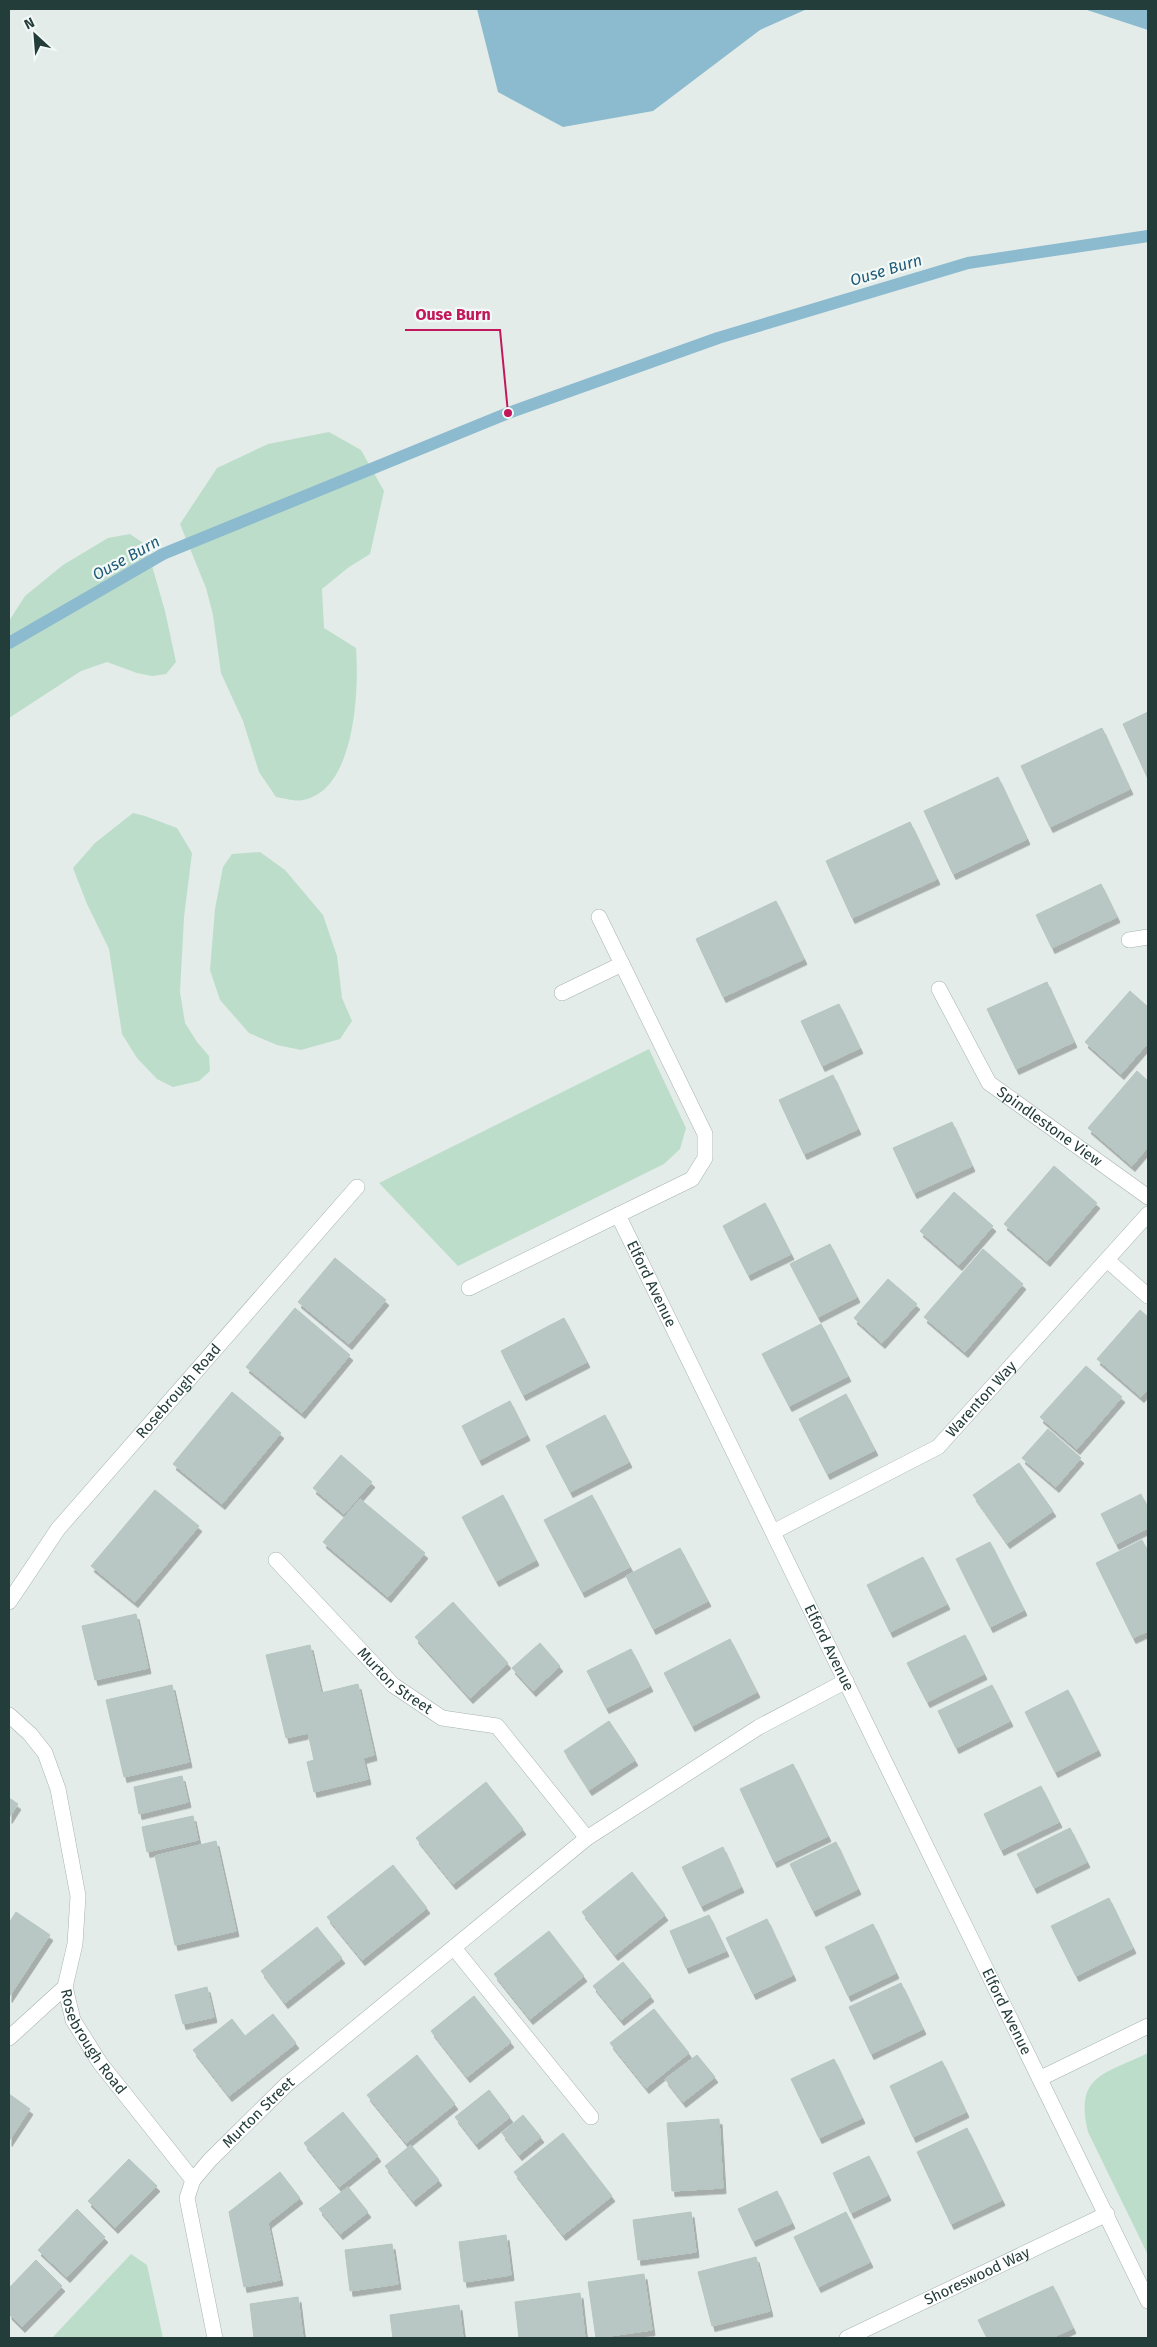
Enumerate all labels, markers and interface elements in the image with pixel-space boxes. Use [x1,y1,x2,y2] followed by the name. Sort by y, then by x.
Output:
[10,10,60,60] north arrow
[22,14,37,33] text: N
[848,250,924,290] water label: Ouse Burn
[405,299,500,330] callout: Ouse Burn
[415,305,491,324] text: Ouse Burn
[89,532,163,584] water label: Ouse Burn
[993,1083,1106,1170] street label: Spindlestone View
[623,1238,680,1330] street label: Elford Avenue
[132,1340,225,1442] street label: Rosebrough Road
[942,1357,1021,1441] street label: Warenton Way
[800,1601,858,1694] street label: Elford Avenue
[354,1644,436,1718] street label: Murton Street
[978,1965,1036,2058] street label: Elford Avenue
[57,1987,130,2098] street label: Rosebrough Road
[219,2073,298,2152] street label: Murton Street
[921,2243,1033,2309] street label: Shoreswood Way

